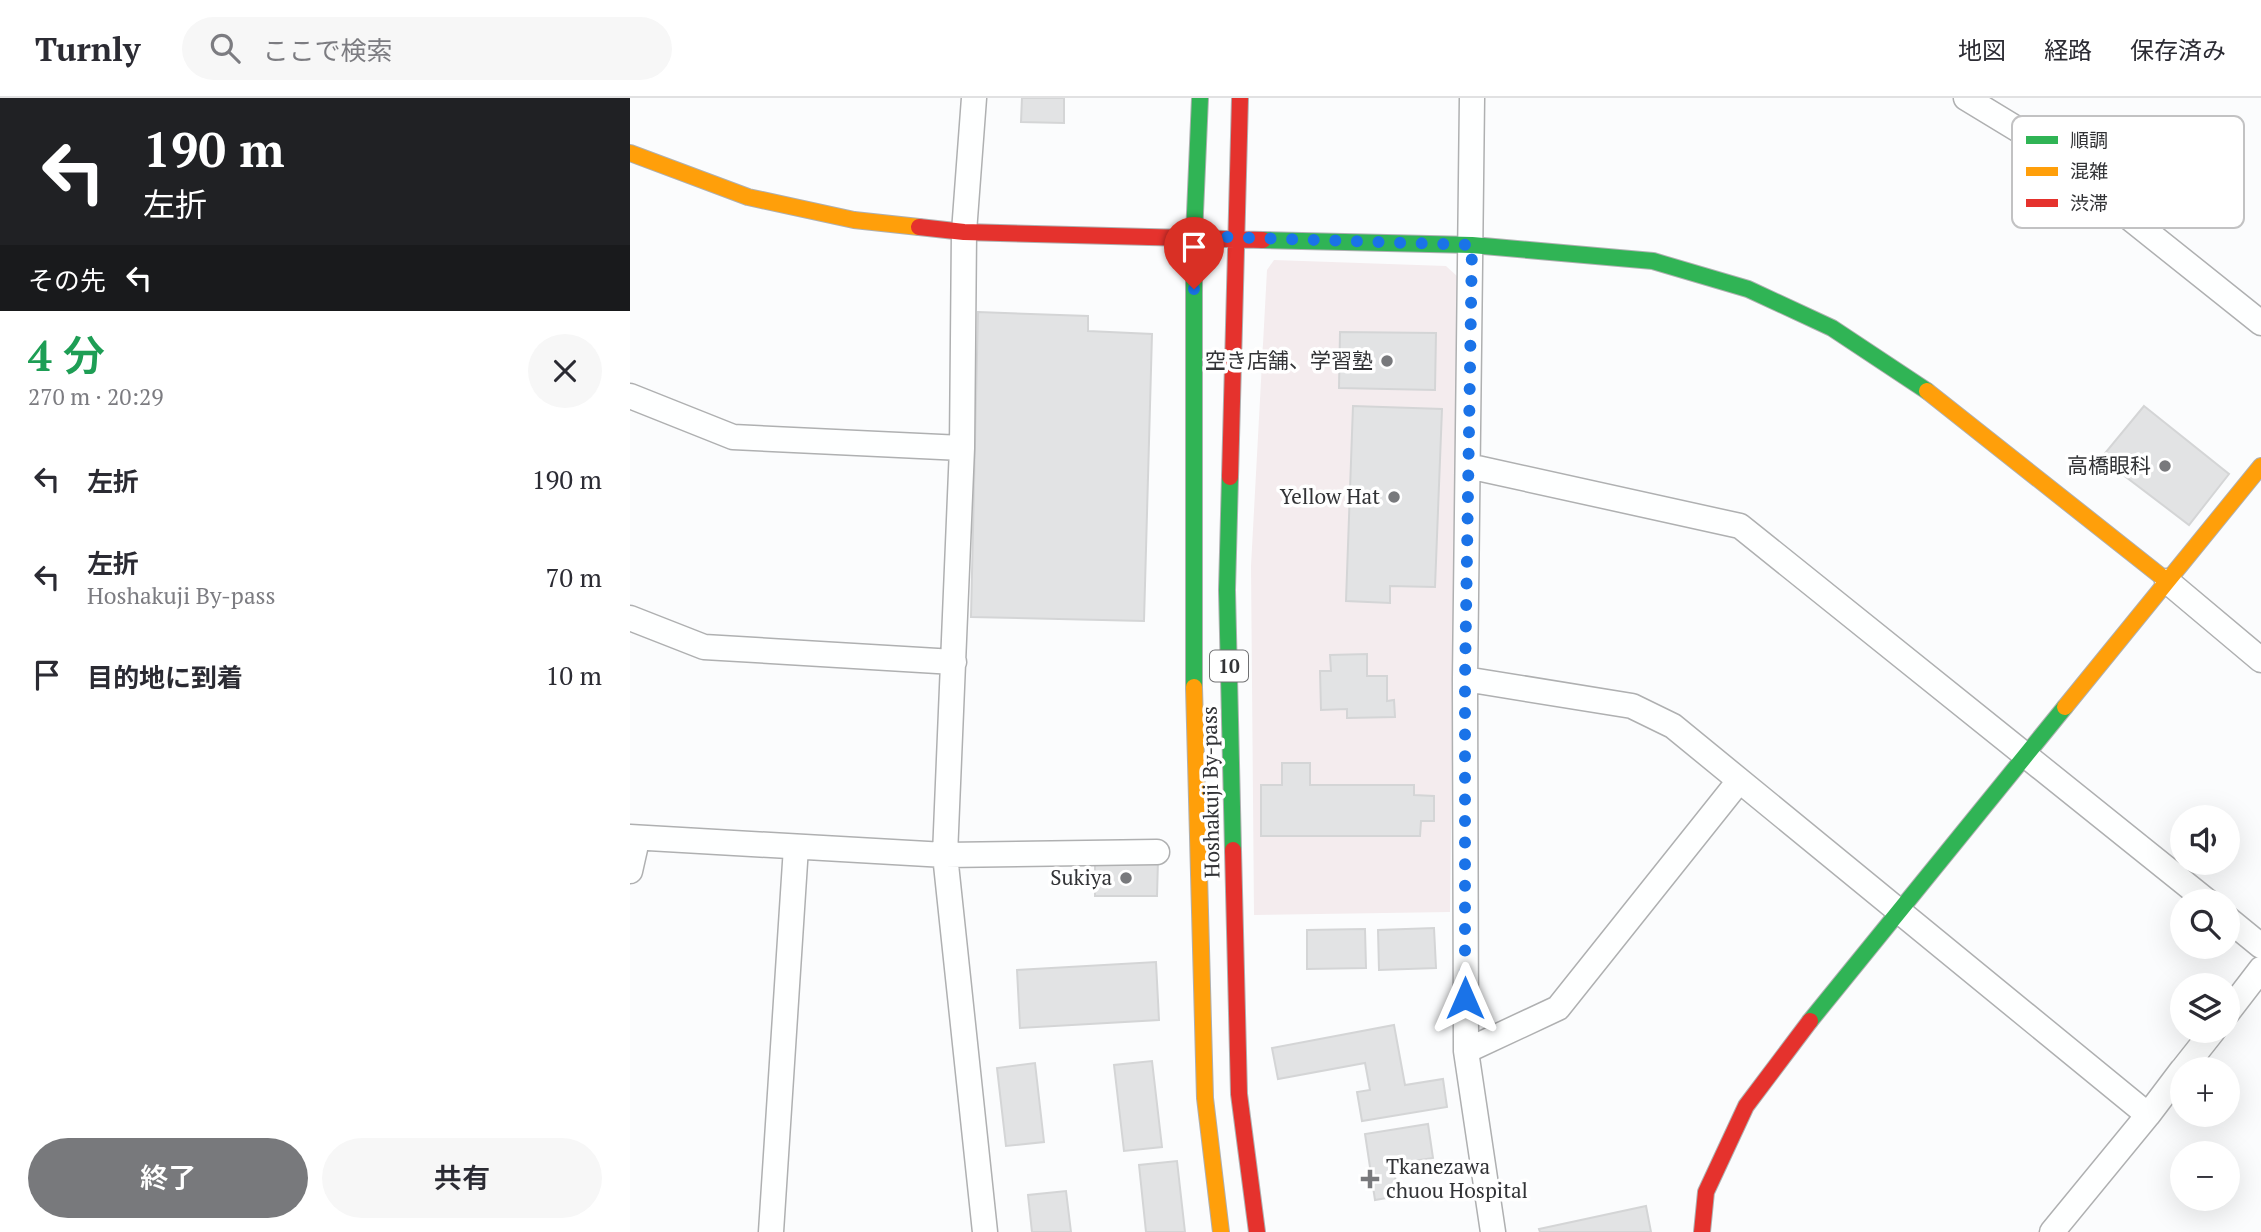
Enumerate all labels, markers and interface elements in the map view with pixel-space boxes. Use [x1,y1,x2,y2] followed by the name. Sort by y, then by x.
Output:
[182,17,672,80] search box
[35,27,140,70] text: Turnly
[206,29,244,67] icon: search
[262,33,392,67] text: ここで検索
[1958,34,2006,66] text: 地図
[2044,34,2092,66] text: 経路
[2130,34,2226,66] text: 保存済み
[143,116,285,181] text: 190 m
[2012,116,2244,228] legend
[28,126,119,217] icon: left
[2070,127,2108,152] text: 順調
[2070,158,2108,183] text: 混雑
[143,183,207,225] text: 左折
[2070,190,2108,215] text: 渋滞
[1164,217,1224,289] pin
[1175,228,1213,266] icon: arrive
[120,259,158,297] icon: left
[28,263,106,297] text: その先
[28,327,105,383] text: 4 分
[528,334,602,408] button: close
[1205,346,1373,374] place label: 空き店舗、学習塾
[1379,353,1395,369] marker: 空き店舗、学習塾
[28,381,163,412] text: 270 m · 20:29
[2067,451,2151,479] place label: 高橋眼科
[2157,458,2173,474] marker: 高橋眼科
[28,460,66,498] icon: left
[532,462,602,496] text: 190 m
[87,464,139,498] text: 左折
[1280,482,1380,510] place label: Yellow Hat
[1386,489,1402,505] marker: Yellow Hat
[87,546,139,580] text: 左折
[28,558,66,596] icon: left
[546,560,602,594] text: 70 m
[87,580,275,611] text: Hoshakuji By-pass
[1210,650,1248,681] road number: 10
[28,656,66,694] icon: arrive
[546,658,602,692] text: 10 m
[87,660,243,694] text: 目的地に到着
[1195,706,1225,878] street label: Hoshakuji By-pass
[2170,805,2240,1211] map controls
[2170,805,2240,875] button: sound
[1050,863,1112,891] place label: Sukiya
[1118,870,1134,886] marker: Sukiya
[2170,889,2240,959] button: search
[1428,961,1502,1035] position arrow
[2170,973,2240,1043] button: layers
[2170,1057,2240,1127] button: +
[28,1138,308,1218] button: 終了
[322,1138,602,1218] button: 共有
[2170,1141,2240,1211] button: −
[1386,1152,1528,1204] place label: Tkanezawa chuou Hospital
[1360,1169,1380,1189] marker: Tkanezawa chuou Hospital

